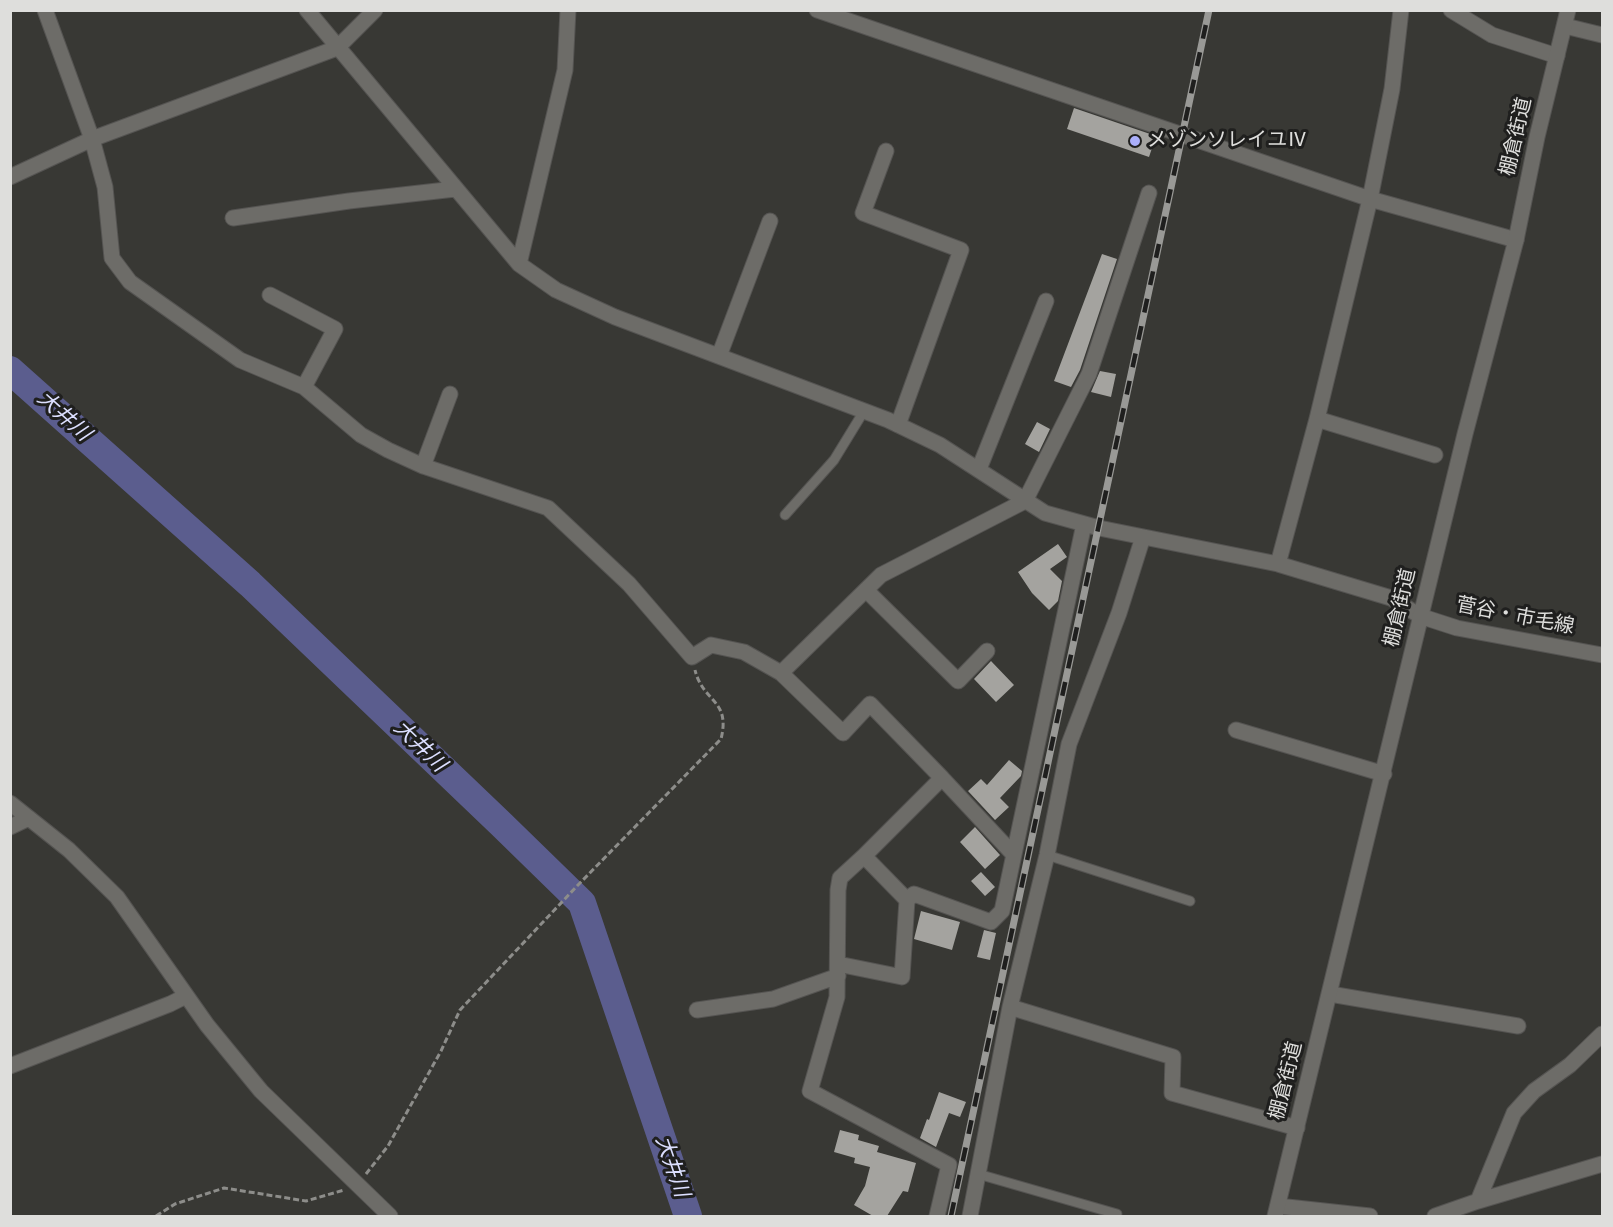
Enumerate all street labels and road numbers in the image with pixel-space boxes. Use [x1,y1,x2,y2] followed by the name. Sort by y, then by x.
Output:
[1496,95,1538,179] street label: 棚倉街道
[1380,566,1422,650] street label: 棚倉街道
[1454,594,1576,640] street label: 菅谷・市毛線
[1266,1039,1308,1123] street label: 棚倉街道

